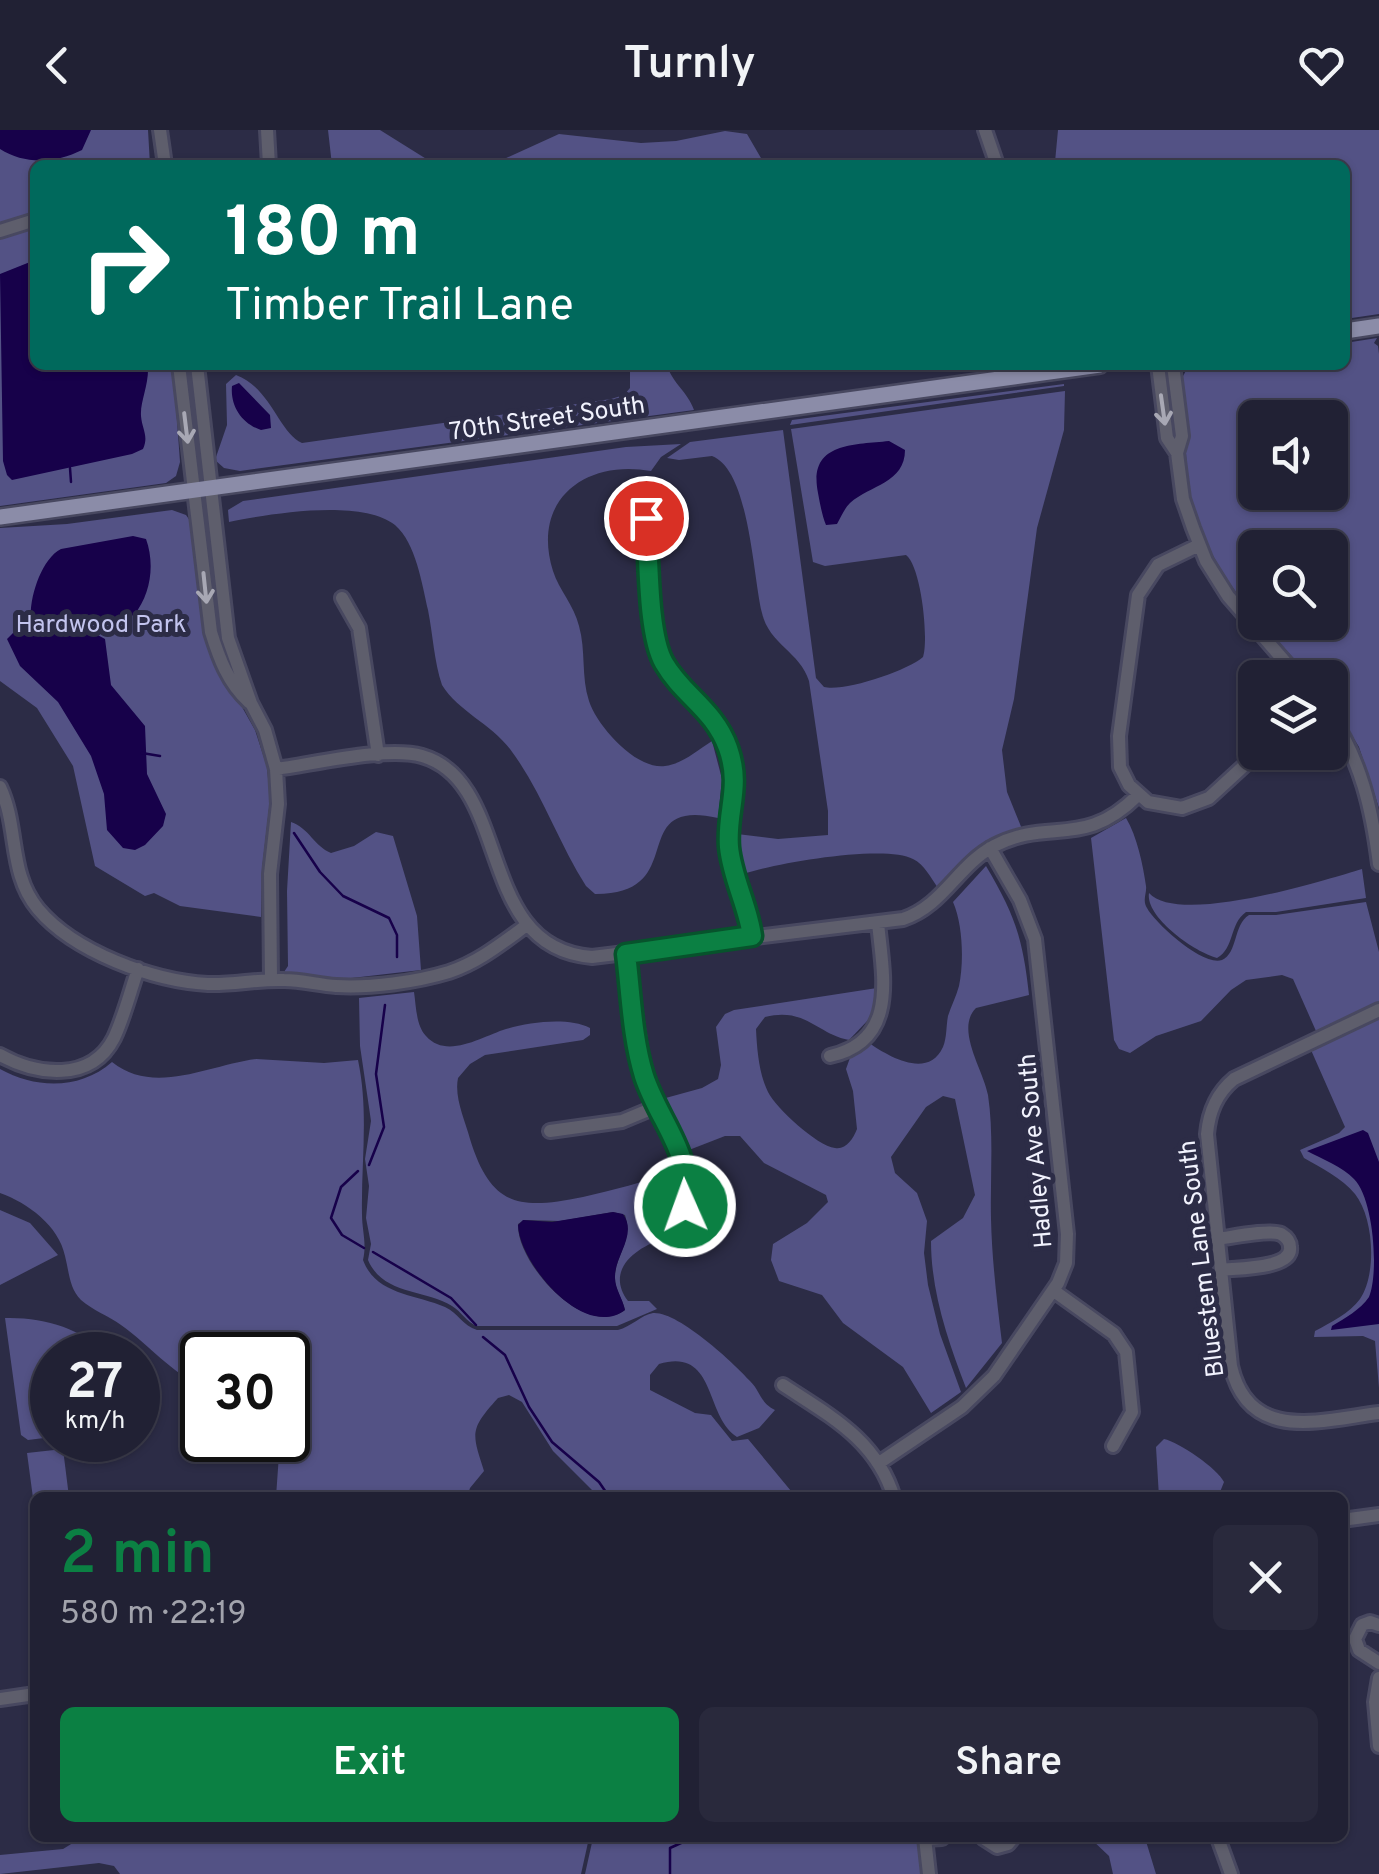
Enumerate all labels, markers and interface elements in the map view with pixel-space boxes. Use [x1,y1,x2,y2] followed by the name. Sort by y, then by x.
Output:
[623,37,756,94] text: Turnly
[30,38,85,93] icon: back
[1294,38,1349,93] icon: heart
[225,192,421,281] text: 180 m
[60,200,190,330] icon: right
[225,279,574,336] text: Timber Trail Lane
[447,390,647,450] street label: 70th Street South
[1155,394,1173,426] one-way arrow
[1238,400,1348,770] map controls
[1238,400,1348,510] button: sound
[177,412,196,444] one-way arrow
[604,476,689,561] pin
[619,491,674,546] icon: arrive
[1238,530,1348,640] button: search
[196,572,215,604] one-way arrow
[15,610,187,642] park label: Hardwood Park
[1238,660,1348,770] button: layers
[1013,1052,1061,1249] street label: Hadley Ave South
[1173,1138,1233,1379] street label: Bluestem Lane South
[633,1154,737,1258] position arrow
[180,1332,310,1462] speed limit sign: 30
[67,1353,123,1416] text: 27
[65,1406,125,1438] text: km/h
[60,1519,215,1595] text: 2 min
[1213,1525,1318,1630] button: close
[60,1595,247,1635] text: 580 m · 22:19
[60,1707,679,1822] button: Exit
[699,1707,1318,1822] button: Share

